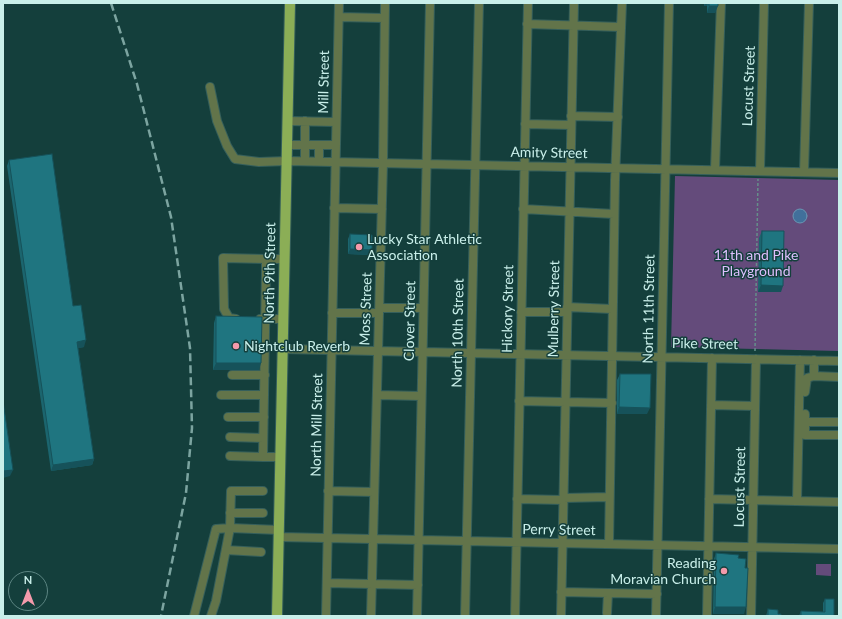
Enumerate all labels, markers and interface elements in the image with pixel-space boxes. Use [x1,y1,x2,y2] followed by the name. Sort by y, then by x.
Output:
[739,45,759,127] street label: Locust Street
[315,50,333,114] street label: Mill Street
[510,144,588,162] street label: Amity Street
[261,222,279,324] street label: North 9th Street
[367,231,482,264] place label: Lucky Star Athletic Association
[354,242,364,252] marker: Lucky Star Athletic Association
[714,247,798,280] park label: 11th and Pike Playground
[640,254,658,364] street label: North 11th Street
[545,260,563,358] street label: Mulberry Street
[499,265,517,353] street label: Hickory Street
[356,272,376,346] street label: Moss Street
[449,278,467,388] street label: North 10th Street
[401,281,419,361] street label: Clover Street
[672,335,738,353] street label: Pike Street
[244,338,350,354] place label: Nightclub Reverb
[231,341,241,351] marker: Nightclub Reverb
[308,373,326,477] street label: North Mill Street
[731,447,749,527] street label: Locust Street
[522,521,596,539] street label: Perry Street
[610,555,716,588] place label: Reading Moravian Church
[719,566,729,576] marker: Reading Moravian Church
[8,571,48,611] north arrow
[24,573,32,586] text: N

